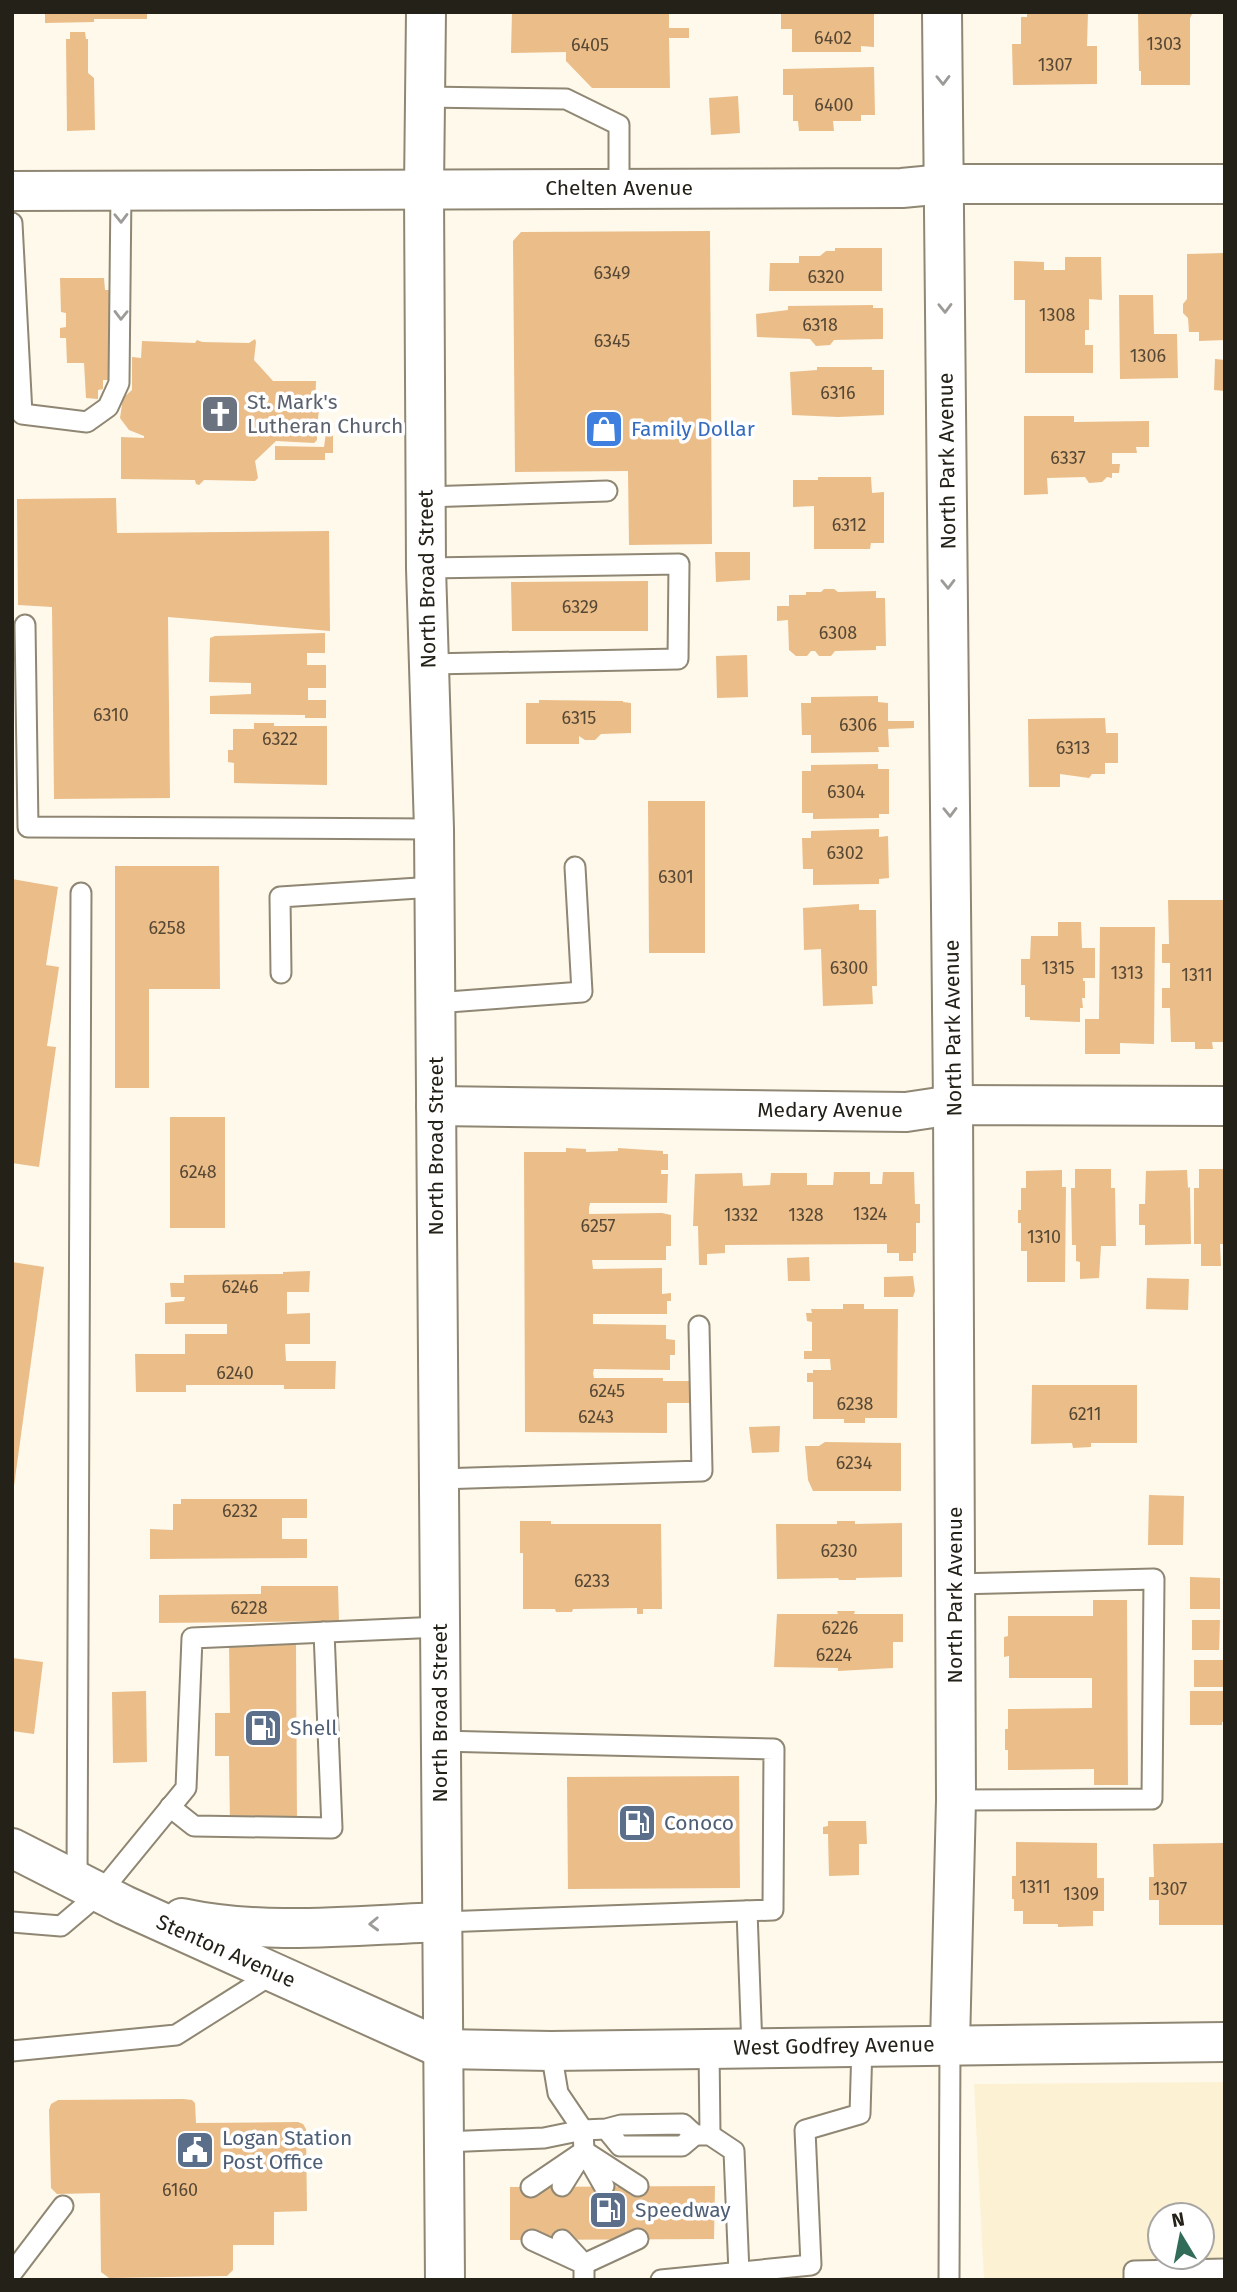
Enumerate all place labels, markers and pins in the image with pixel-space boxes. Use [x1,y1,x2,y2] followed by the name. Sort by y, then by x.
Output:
[247,389,403,439] place label: St. Mark's Lutheran Church
[199,393,241,435] church icon: St. Mark's Lutheran Church
[583,408,625,450] shop icon: Family Dollar
[631,416,755,442] place label: Family Dollar
[242,1707,284,1749] fuel station icon: Shell
[290,1715,338,1741] place label: Shell
[616,1802,658,1844] fuel station icon: Conoco
[664,1810,734,1836] place label: Conoco
[222,2125,352,2175] place label: Logan Station Post Office
[174,2129,216,2171] public building icon: Logan Station Post Office
[587,2189,629,2231] fuel station icon: Speedway
[635,2197,731,2223] place label: Speedway

